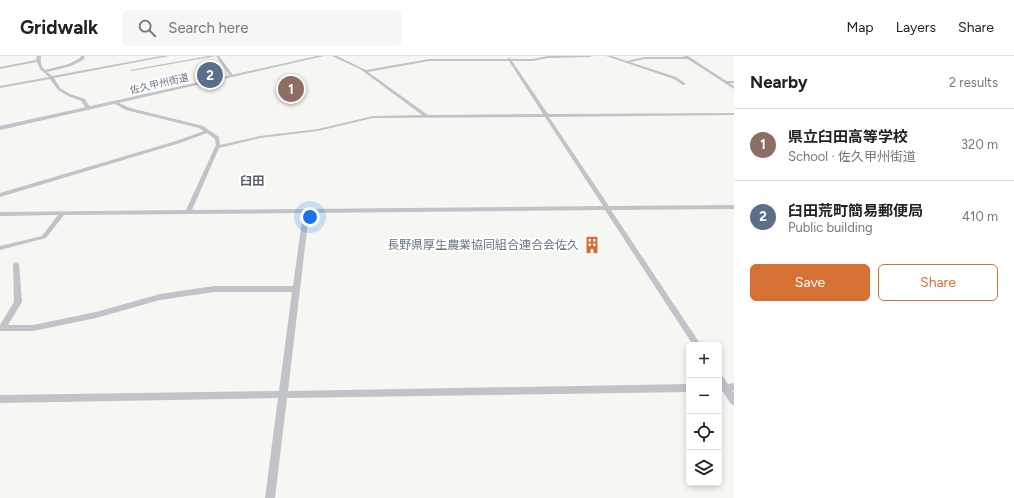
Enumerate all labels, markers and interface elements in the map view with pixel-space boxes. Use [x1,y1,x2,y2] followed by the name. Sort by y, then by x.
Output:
[122,10,402,46] search box
[20,16,98,39] text: Gridwalk
[136,17,158,39] icon: search
[168,19,248,37] text: Search here
[846,19,874,36] text: Map
[896,19,936,36] text: Layers
[958,19,994,36] text: Share
[197,60,223,90] pin: 2
[128,70,190,97] street label: 佐久甲州街道
[750,72,808,92] text: Nearby
[278,74,304,104] pin: 1
[949,75,998,90] text: 2 results
[788,128,908,146] text: 県立臼田高等学校
[760,137,766,152] text: 1
[961,137,998,152] text: 320 m
[788,149,916,164] text: School · 佐久甲州街道
[240,174,264,188] district label: 臼田
[788,202,923,220] text: 臼田荒町簡易郵便局
[300,207,320,227] your location
[759,209,767,224] text: 2
[962,209,998,224] text: 410 m
[788,220,873,235] text: Public building
[582,235,602,255] building icon: 長野県厚生農業協同組合連合会佐久
[387,238,579,252] place label: 長野県厚生農業協同組合連合会佐久
[750,264,870,301] button: Save
[878,264,998,301] button: Share
[686,342,722,486] map controls
[686,342,722,378] button: +
[686,378,722,414] button: −
[686,414,722,450] button: locate
[686,450,722,486] button: layers

